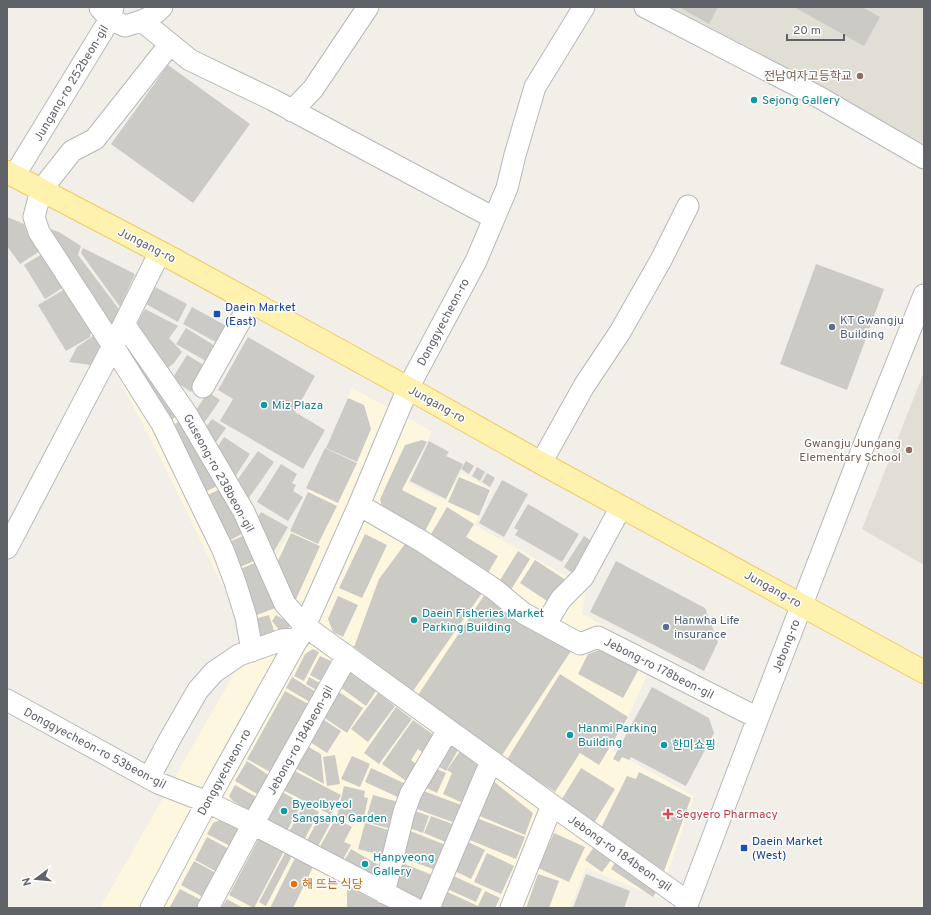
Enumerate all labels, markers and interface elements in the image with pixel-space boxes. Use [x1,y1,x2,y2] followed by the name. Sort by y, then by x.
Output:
[787,16,844,42] scale bar
[31,22,113,145] street label: Jungang-ro 252beon-gil
[793,23,821,39] text: 20 m
[764,69,852,85] place label: 전남여자고등학교
[855,71,865,81] marker: 전남여자고등학교
[762,93,840,109] place label: Sejong Gallery
[749,95,759,105] marker: Sejong Gallery
[115,224,179,267] street label: Jungang-ro
[414,276,474,369] street label: Donggyecheon-ro
[225,300,296,330] place label: Daein Market (East)
[212,309,222,319] marker: Daein Market (East)
[840,313,904,343] place label: KT Gwangju Building
[827,322,837,332] marker: KT Gwangju Building
[405,383,468,427] street label: Jungang-ro
[272,398,323,414] place label: Miz Plaza
[259,400,269,410] marker: Miz Plaza
[179,411,257,535] street label: Guseong-ro 238beon-gil
[799,436,901,466] place label: Gwangju Jungang Elementary School
[904,445,914,455] marker: Gwangju Jungang Elementary School
[741,568,804,612] street label: Jungang-ro
[422,606,544,636] place label: Daein Fisheries Market Parking Building
[674,613,740,643] place label: Hanwha Life insurance
[409,615,419,625] marker: Daein Fisheries Market Parking Building
[769,617,805,675] street label: Jebong-ro
[661,622,671,632] marker: Hanwha Life insurance
[601,634,716,704] street label: Jebong-ro 178beon-gil
[264,683,338,798] street label: Jebong-ro 184beon-gil
[20,704,169,793] street label: Donggyecheon-ro 53beon-gil
[578,721,657,751] place label: Hanmi Parking Building
[194,726,256,819] street label: Donggyecheon-ro
[565,730,575,740] marker: Hanmi Parking Building
[672,738,716,754] place label: 한미쇼핑
[659,740,669,750] marker: 한미쇼핑
[292,797,387,827] place label: Byeolbyeol Sangsang Garden
[279,806,289,816] marker: Byeolbyeol Sangsang Garden
[676,807,778,823] place label: Segyero Pharmacy
[663,809,673,819] marker: Segyero Pharmacy
[564,812,674,896] street label: Jebong-ro 184beon-gil
[752,834,823,864] place label: Daein Market (West)
[739,843,749,853] marker: Daein Market (West)
[373,850,434,880] place label: Hanpyeong Gallery
[16,859,56,899] north arrow
[360,859,370,869] marker: Hanpyeong Gallery
[20,876,35,887] text: N
[302,877,363,893] place label: 해 뜨는 식당
[289,879,299,889] marker: 해 뜨는 식당

